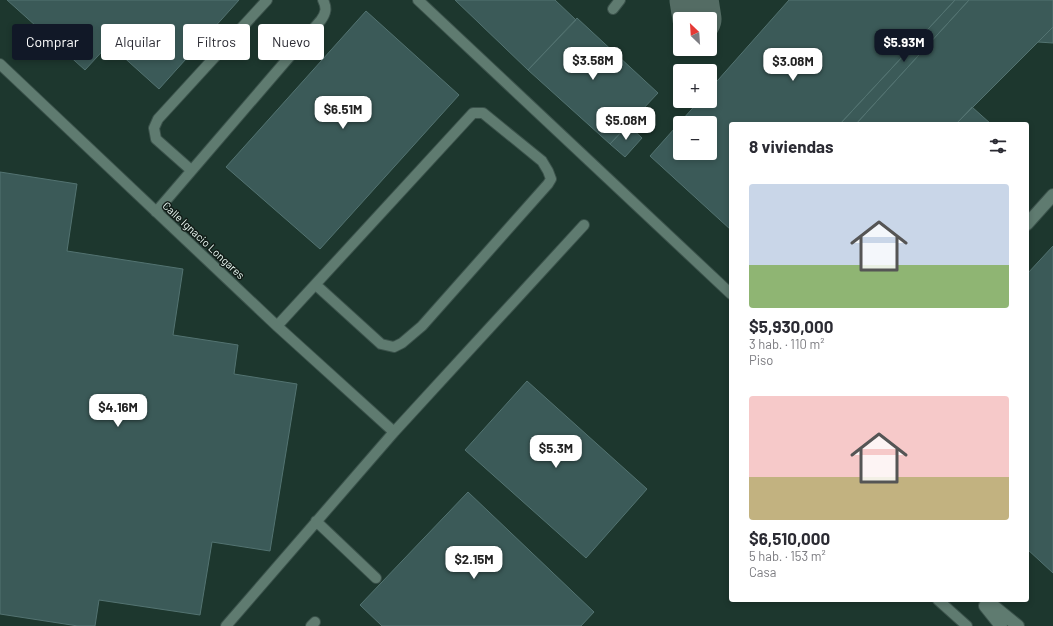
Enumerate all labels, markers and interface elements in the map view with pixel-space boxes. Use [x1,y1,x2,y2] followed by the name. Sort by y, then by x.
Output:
[673,12,717,56] north arrow
[673,12,717,160] map controls
[12,24,93,60] chip: Comprar
[101,24,175,60] chip: Alquilar
[183,24,250,60] chip: Filtros
[258,24,324,60] chip: Nuevo
[871,29,937,63] pin: $5.93M
[883,34,925,50] text: $5.93M
[560,47,626,81] pin: $3.58M
[760,48,826,82] pin: $3.08M
[572,52,614,68] text: $3.58M
[772,53,814,69] text: $3.08M
[673,64,717,108] button: +
[310,96,376,130] pin: $6.51M
[324,101,362,117] text: $6.51M
[593,107,659,141] pin: $5.08M
[605,112,647,128] text: $5.08M
[673,116,717,160] button: −
[987,135,1009,157] icon: filters
[749,136,834,156] text: 8 viviendas
[160,199,248,281] street label: Calle Ignacio Longares
[843,210,915,282] icon: home
[749,316,833,336] text: $5,930,000
[749,336,824,352] text: 3 hab. · 110 m²
[749,352,773,368] text: Piso
[85,394,151,428] pin: $4.16M
[98,399,138,415] text: $4.16M
[843,422,915,494] icon: home
[528,435,584,469] pin: $5.3M
[539,440,573,456] text: $5.3M
[749,528,830,548] text: $6,510,000
[441,546,507,580] pin: $2.15M
[749,548,826,564] text: 5 hab. · 153 m²
[454,551,494,567] text: $2.15M
[749,564,776,580] text: Casa

